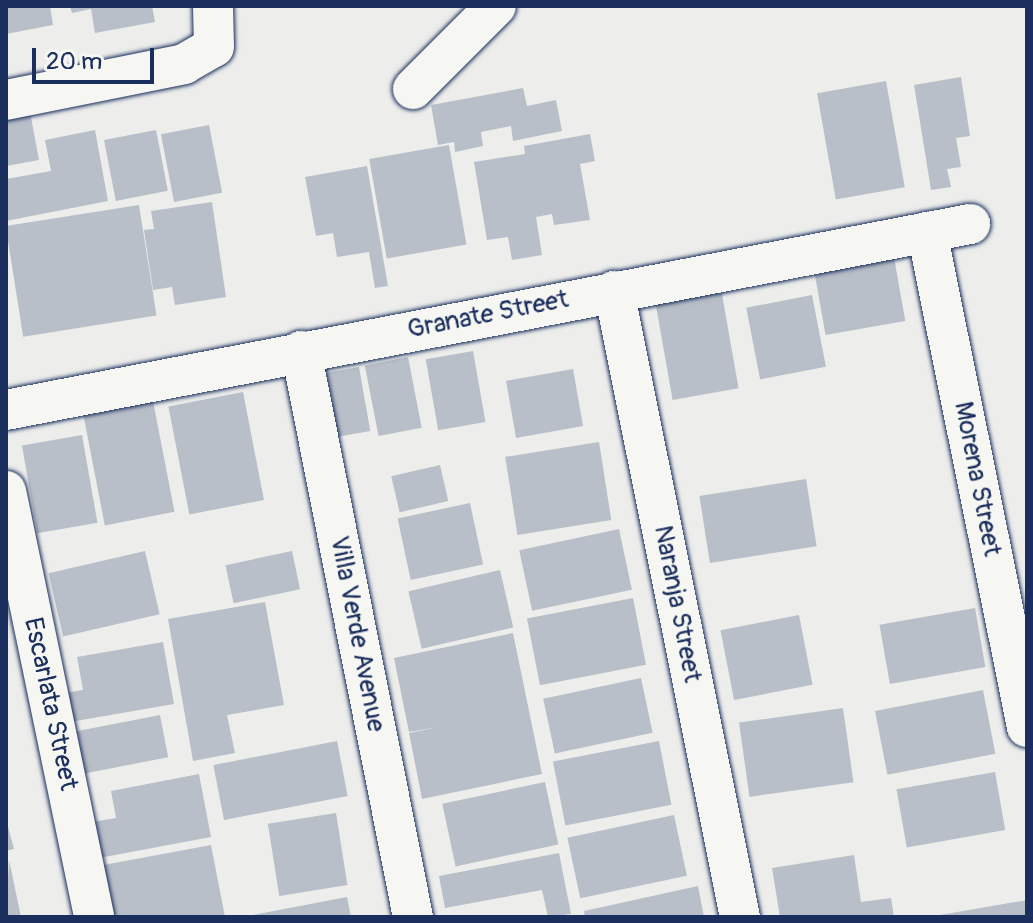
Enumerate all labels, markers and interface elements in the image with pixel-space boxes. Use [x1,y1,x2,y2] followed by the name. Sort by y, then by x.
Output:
[36,32,158,82] scale bar
[46,47,102,76] text: 20 m
[405,284,571,346] street label: Granate Street
[947,399,1007,559] street label: Morena Street
[646,523,708,685] street label: Naranja Street
[323,533,391,735] street label: Villa Verde Avenue
[16,615,84,793] street label: Escarlata Street

